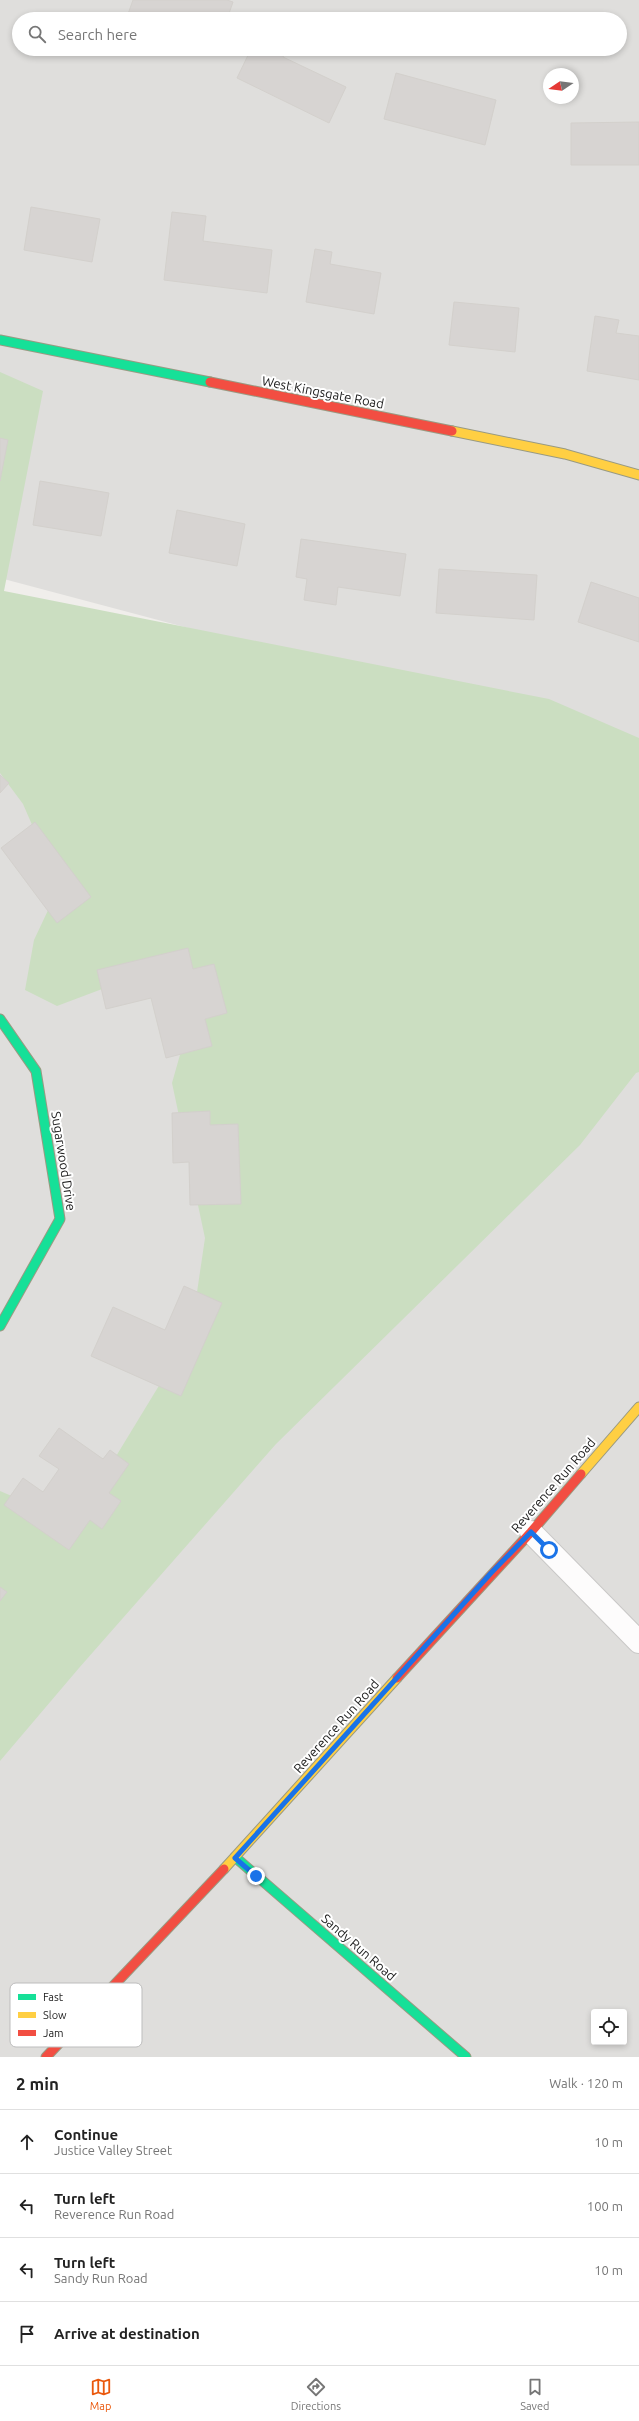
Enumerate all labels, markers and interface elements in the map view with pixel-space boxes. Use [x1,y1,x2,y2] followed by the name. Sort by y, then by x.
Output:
[12,12,627,56] search box
[26,23,48,45] icon: search
[58,26,137,43] text: Search here
[543,68,579,104] north arrow
[261,373,385,411] street label: West Kingsgate Road
[49,1110,79,1212] street label: Sugarwood Drive
[508,1435,598,1535] street label: Reverence Run Road
[540,1541,558,1559] route start
[291,1677,381,1775] street label: Reverence Run Road
[247,1867,265,1885] route end
[319,1911,399,1983] street label: Sandy Run Road
[10,1983,142,2047] legend
[43,1991,64,2003] text: Fast
[43,2009,67,2021] text: Slow
[591,2009,627,2045] map controls
[591,2009,627,2045] button: locate
[43,2027,64,2039] text: Jam
[16,2074,59,2093] text: 2 min
[549,2076,623,2090] text: Walk · 120 m
[54,2126,118,2143] text: Continue
[16,2131,38,2153] icon: ahead
[594,2135,623,2149] text: 10 m
[54,2143,172,2157] text: Justice Valley Street
[54,2190,115,2207] text: Turn left
[16,2195,38,2217] icon: left
[587,2199,623,2213] text: 100 m
[54,2207,174,2221] text: Reverence Run Road
[54,2254,115,2271] text: Turn left
[16,2259,38,2281] icon: left
[594,2263,623,2277] text: 10 m
[54,2271,148,2285] text: Sandy Run Road
[16,2323,38,2345] icon: arrive
[54,2325,200,2342] text: Arrive at destination
[90,2376,112,2412] tab: Map
[291,2376,341,2412] tab: Directions
[520,2376,549,2412] tab: Saved

